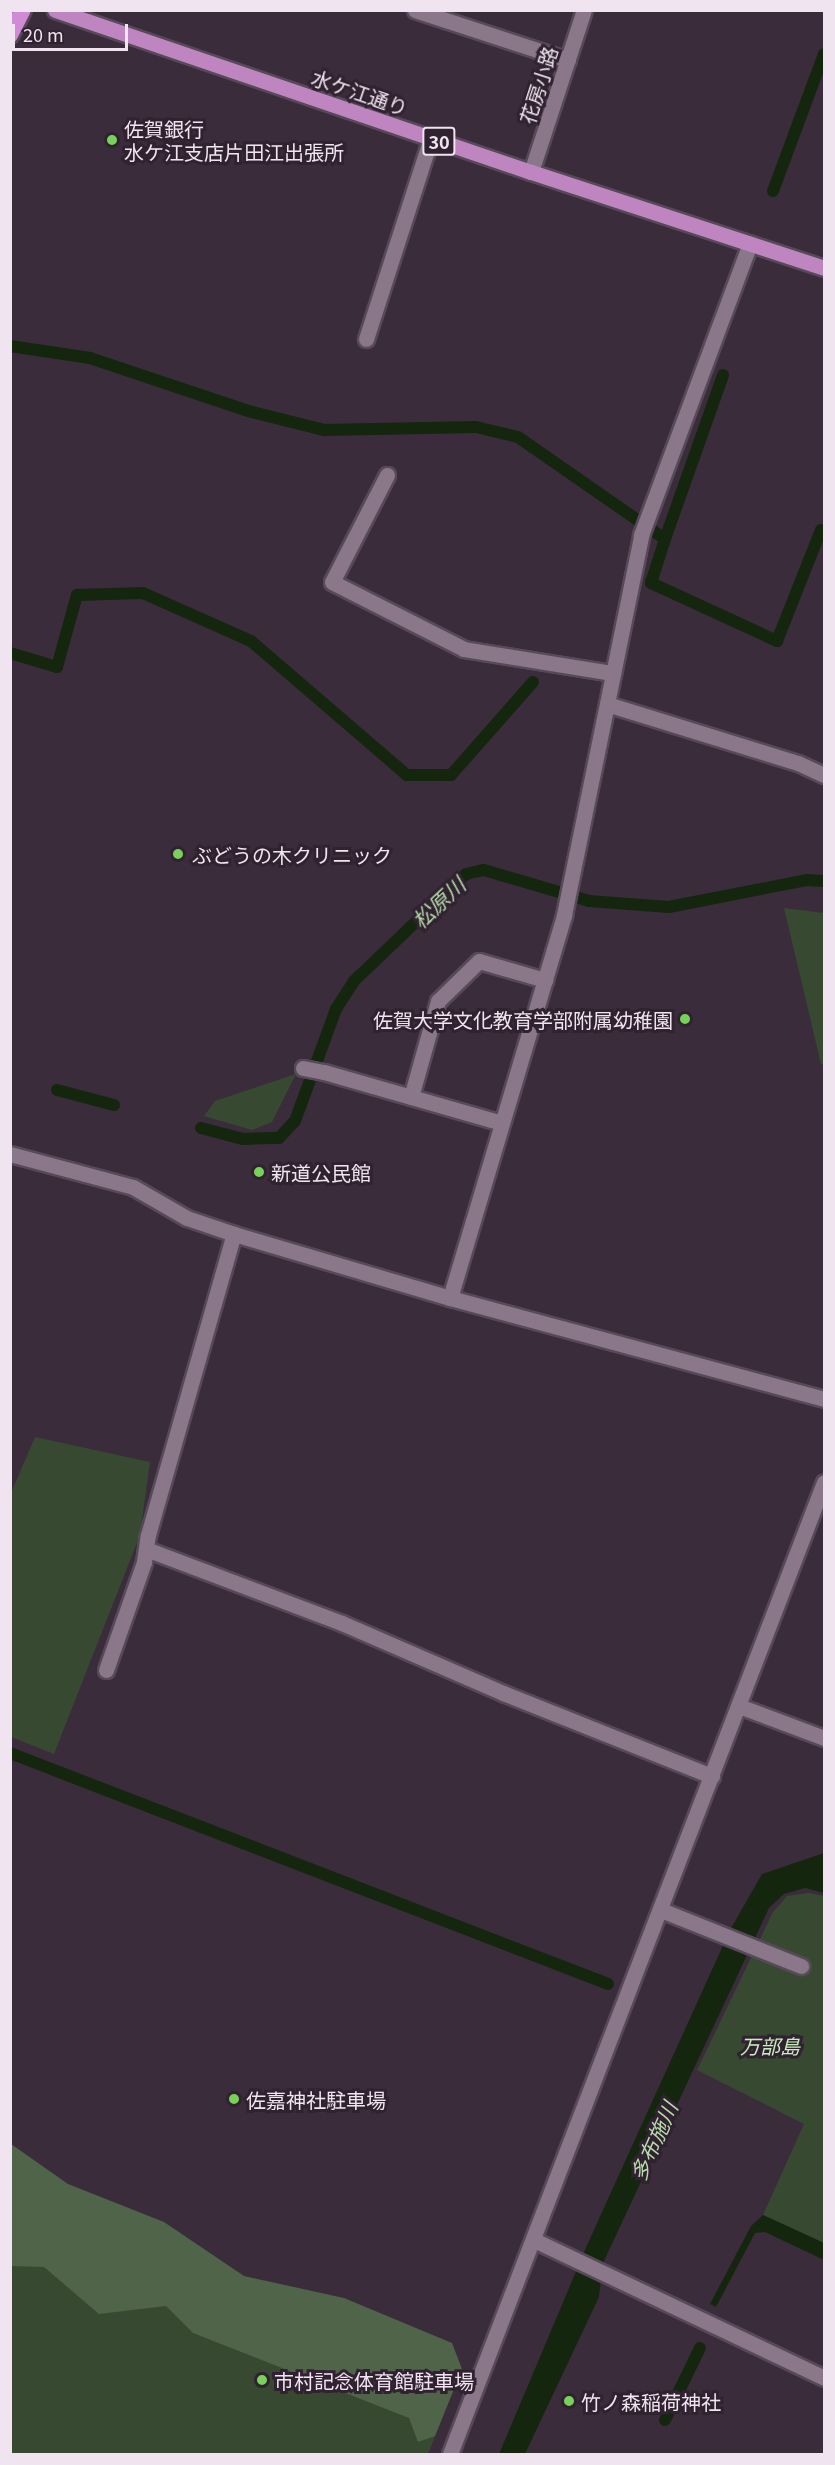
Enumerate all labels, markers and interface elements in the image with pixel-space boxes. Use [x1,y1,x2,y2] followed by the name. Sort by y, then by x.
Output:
[15,12,130,50] scale bar
[23,21,64,47] text: 20 m
[514,43,562,127] street label: 花房小路
[309,64,411,120] street label: 水ケ江通り
[124,116,344,163] place label: 佐賀銀行 水ケ江支店片田江出張所
[421,126,457,156] road number: 30
[105,133,119,147] marker: 佐賀銀行 水ケ江支店片田江出張所
[192,842,392,866] place label: ぶどうの木クリニック
[169,845,187,863] marker: ぶどうの木クリニック
[406,871,470,933] water label: 松原川
[373,1007,673,1031] place label: 佐賀大学文化教育学部附属幼稚園
[678,1012,692,1026] marker: 佐賀大学文化教育学部附属幼稚園
[271,1160,371,1184] place label: 新道公民館
[252,1165,266,1179] marker: 新道公民館
[740,2033,800,2057] park label: 万部島
[246,2087,386,2111] place label: 佐嘉神社駐車場
[227,2092,241,2106] marker: 佐嘉神社駐車場
[624,2098,682,2184] water label: 多布施川
[274,2368,474,2392] place label: 市村記念体育館駐車場
[255,2373,269,2387] marker: 市村記念体育館駐車場
[581,2389,721,2413] place label: 竹ノ森稲荷神社
[562,2394,576,2408] marker: 竹ノ森稲荷神社

